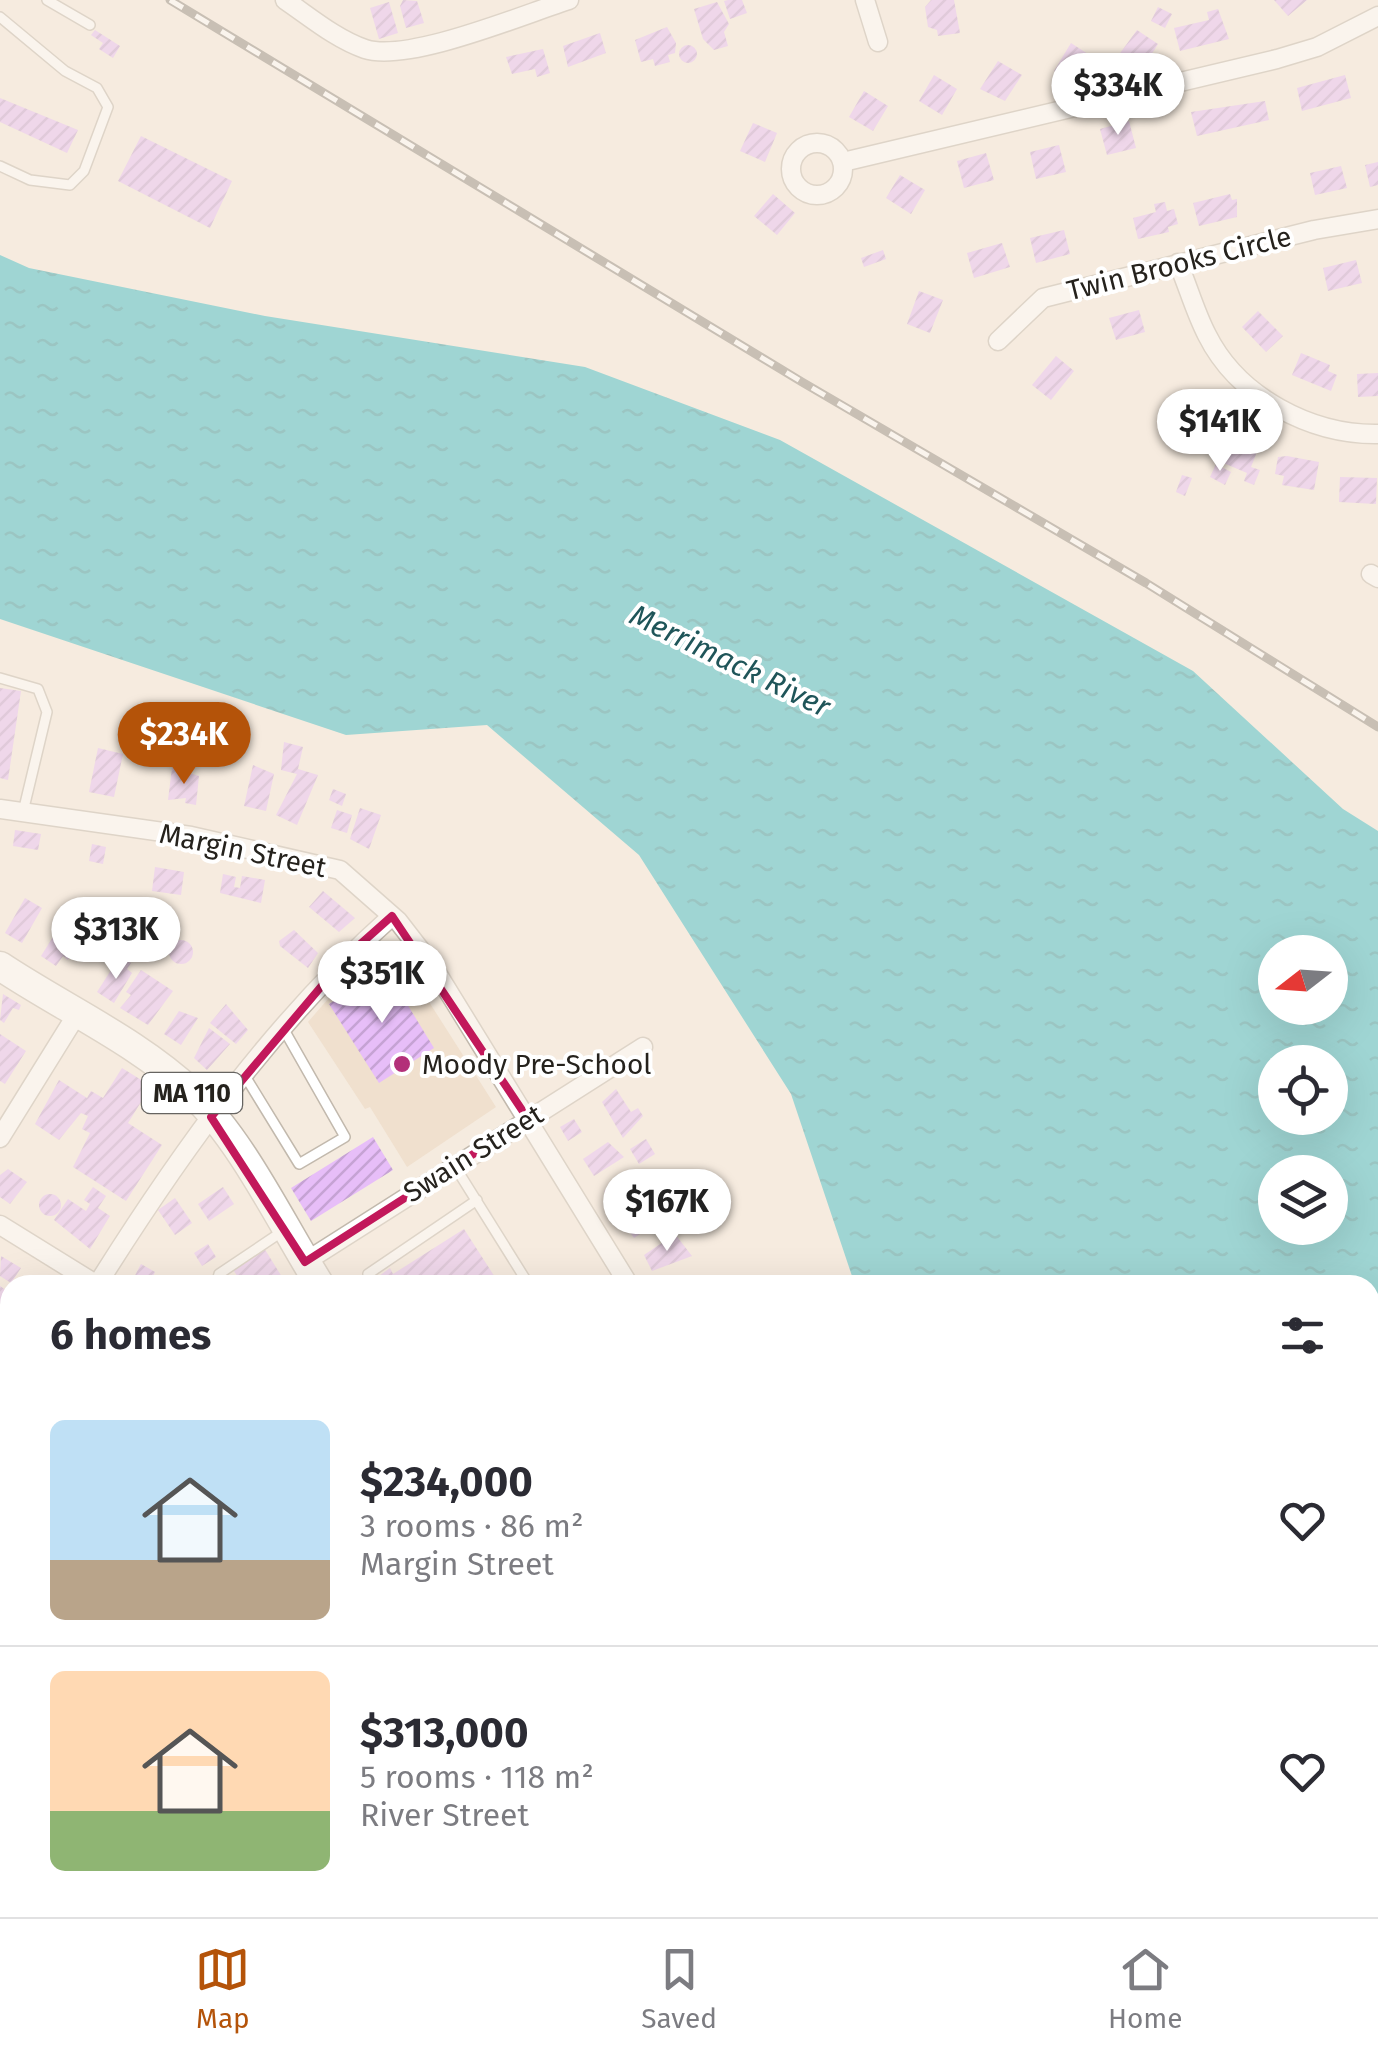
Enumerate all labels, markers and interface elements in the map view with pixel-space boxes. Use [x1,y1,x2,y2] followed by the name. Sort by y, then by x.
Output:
[1048,53,1188,138] pin: $334K
[1073,66,1163,104] text: $334K
[1064,220,1295,307] street label: Twin Brooks Circle
[1150,389,1290,474] pin: $141K
[1179,402,1261,440] text: $141K
[624,597,837,726] water label: Merrimack River
[114,702,254,787] pin: $234K
[140,715,228,753] text: $234K
[156,817,330,884] street label: Margin Street
[46,897,186,982] pin: $313K
[73,910,159,948] text: $313K
[1258,935,1348,1025] north arrow
[1258,935,1348,1245] map controls
[312,941,452,1026] pin: $351K
[340,954,424,992] text: $351K
[1258,1045,1348,1135] button: locate
[422,1048,652,1081] place label: Moody Pre-School
[391,1053,413,1075] marker: Moody Pre-School
[142,1073,242,1113] road number: MA 110
[398,1097,550,1209] street label: Swain Street
[1258,1155,1348,1245] button: layers
[597,1169,737,1254] pin: $167K
[625,1182,709,1220] text: $167K
[1275,1308,1330,1363] icon: filters
[50,1310,211,1360] text: 6 homes
[360,1457,533,1507] text: $234,000
[130,1460,250,1580] icon: home
[1275,1493,1330,1548] icon: heart
[360,1507,583,1545] text: 3 rooms · 86 m²
[360,1545,554,1583] text: Margin Street
[360,1708,529,1758] text: $313,000
[130,1711,250,1831] icon: home
[1275,1744,1330,1799] icon: heart
[360,1758,594,1796] text: 5 rooms · 118 m²
[360,1796,529,1834] text: River Street
[195,1942,250,2035] tab: Map
[641,1942,717,2035] tab: Saved
[1108,1942,1183,2035] tab: Home

